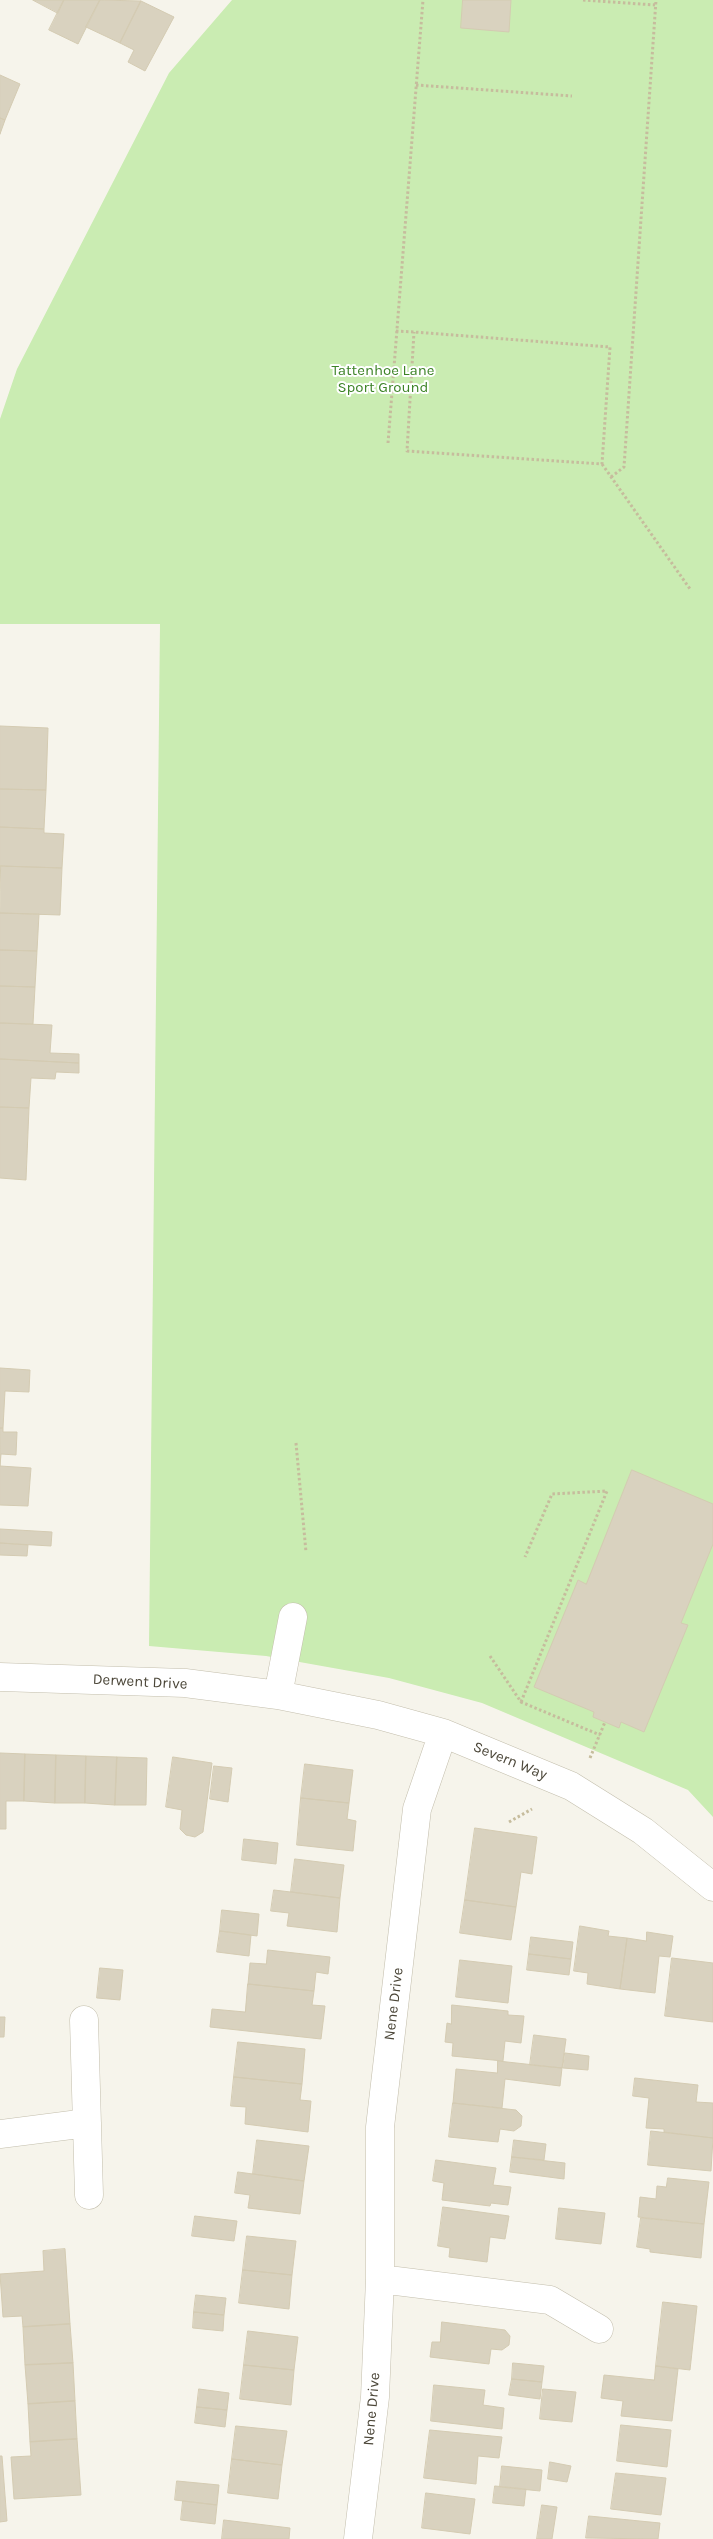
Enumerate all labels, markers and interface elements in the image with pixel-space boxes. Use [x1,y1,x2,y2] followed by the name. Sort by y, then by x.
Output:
[331,362,435,397] park label: Tattenhoe Lane Sport Ground
[92,1671,188,1693] street label: Derwent Drive
[470,1738,550,1784] street label: Severn Way
[381,1967,407,2041] street label: Nene Drive
[360,2372,384,2446] street label: Nene Drive

